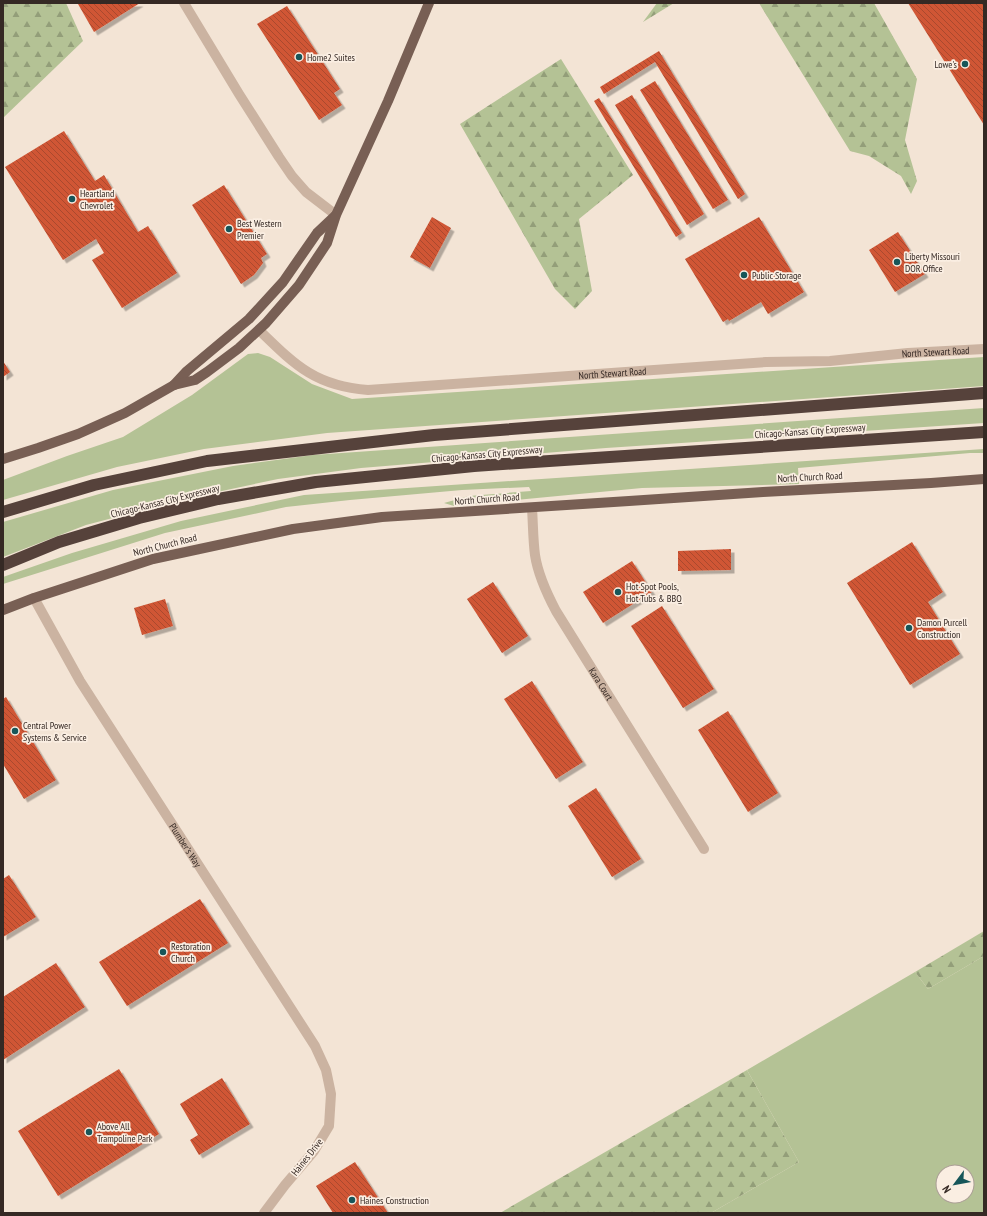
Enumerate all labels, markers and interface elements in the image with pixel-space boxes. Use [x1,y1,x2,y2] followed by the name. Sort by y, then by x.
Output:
[307,51,356,64] place label: Home2 Suites
[294,52,304,62] marker: Home2 Suites
[935,58,958,71] place label: Lowe's
[960,59,970,69] marker: Lowe's
[80,187,114,212] place label: Heartland Chevrolet
[67,194,77,204] marker: Heartland Chevrolet
[237,217,282,242] place label: Best Western Premier
[224,224,234,234] marker: Best Western Premier
[905,250,960,275] place label: Liberty Missouri DOR Office
[892,257,902,267] marker: Liberty Missouri DOR Office
[752,269,801,282] place label: Public Storage
[739,270,749,280] marker: Public Storage
[901,343,970,360] street label: North Stewart Road
[578,364,647,382] street label: North Stewart Road
[754,421,866,441] street label: Chicago-Kansas City Expressway
[431,443,543,465] street label: Chicago-Kansas City Expressway
[777,469,843,485] street label: North Church Road
[109,481,221,521] street label: Chicago-Kansas City Expressway
[454,490,520,508] street label: North Church Road
[132,531,198,559] street label: North Church Road
[626,580,682,605] place label: Hot Spot Pools, Hot Tubs & BBQ
[613,587,623,597] marker: Hot Spot Pools, Hot Tubs & BBQ
[917,616,968,641] place label: Damon Purcell Construction
[904,623,914,633] marker: Damon Purcell Construction
[586,665,617,703] street label: Kara Court
[23,719,87,744] place label: Central Power Systems & Service
[10,726,20,736] marker: Central Power Systems & Service
[167,821,205,870] street label: Plumber's Way
[171,940,210,965] place label: Restoration Church
[158,947,168,957] marker: Restoration Church
[97,1120,153,1145] place label: Above All Trampoline Park
[84,1127,94,1137] marker: Above All Trampoline Park
[288,1136,326,1178] street label: Haines Drive
[935,1164,975,1204] north arrow
[939,1183,954,1196] text: N
[360,1194,429,1207] place label: Haines Construction
[347,1195,357,1205] marker: Haines Construction

